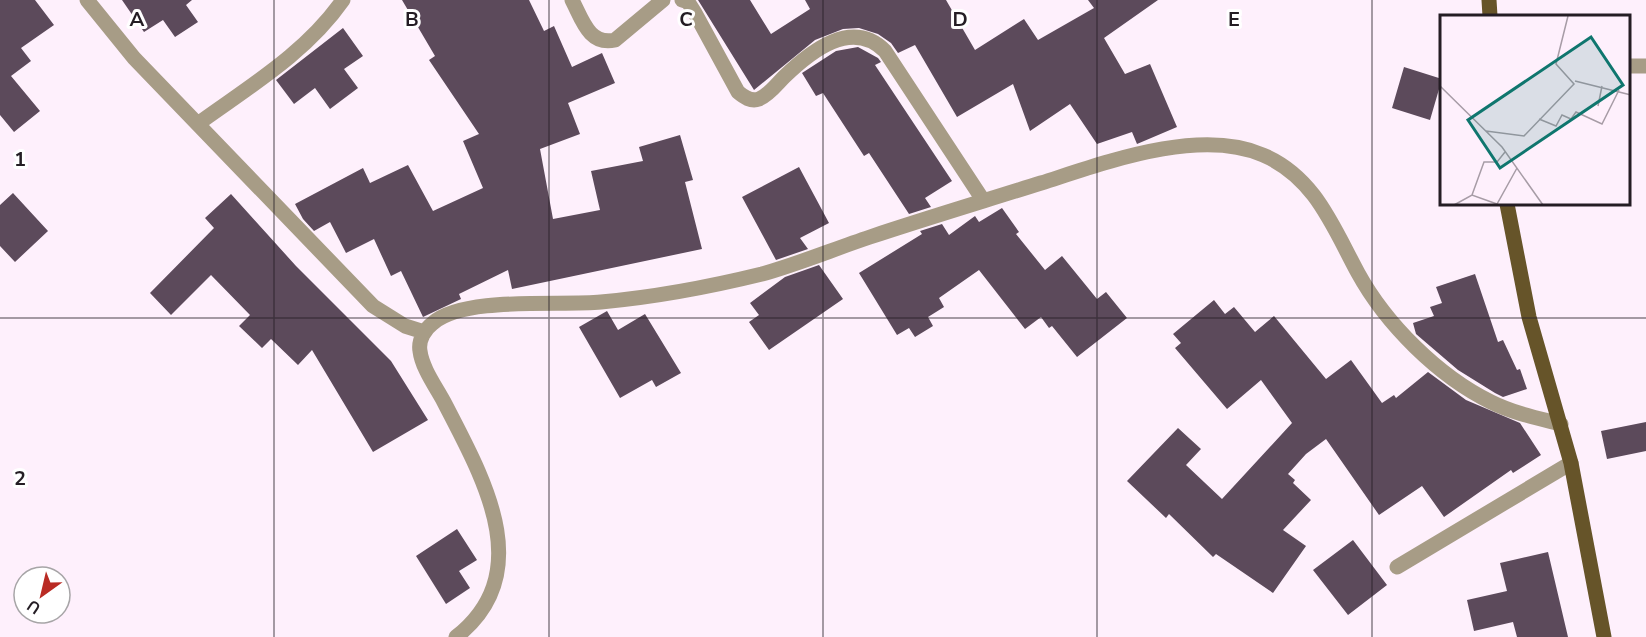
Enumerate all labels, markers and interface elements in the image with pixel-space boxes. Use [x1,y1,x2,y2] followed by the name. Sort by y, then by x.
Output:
[130,6,145,33] text: A
[405,6,419,33] text: B
[679,6,693,33] text: C
[952,6,968,33] text: D
[1228,6,1240,33] text: E
[1440,15,1631,206] inset map
[14,146,26,173] text: 1
[14,465,26,492] text: 2
[12,565,72,625] north arrow
[23,594,45,619] text: U

